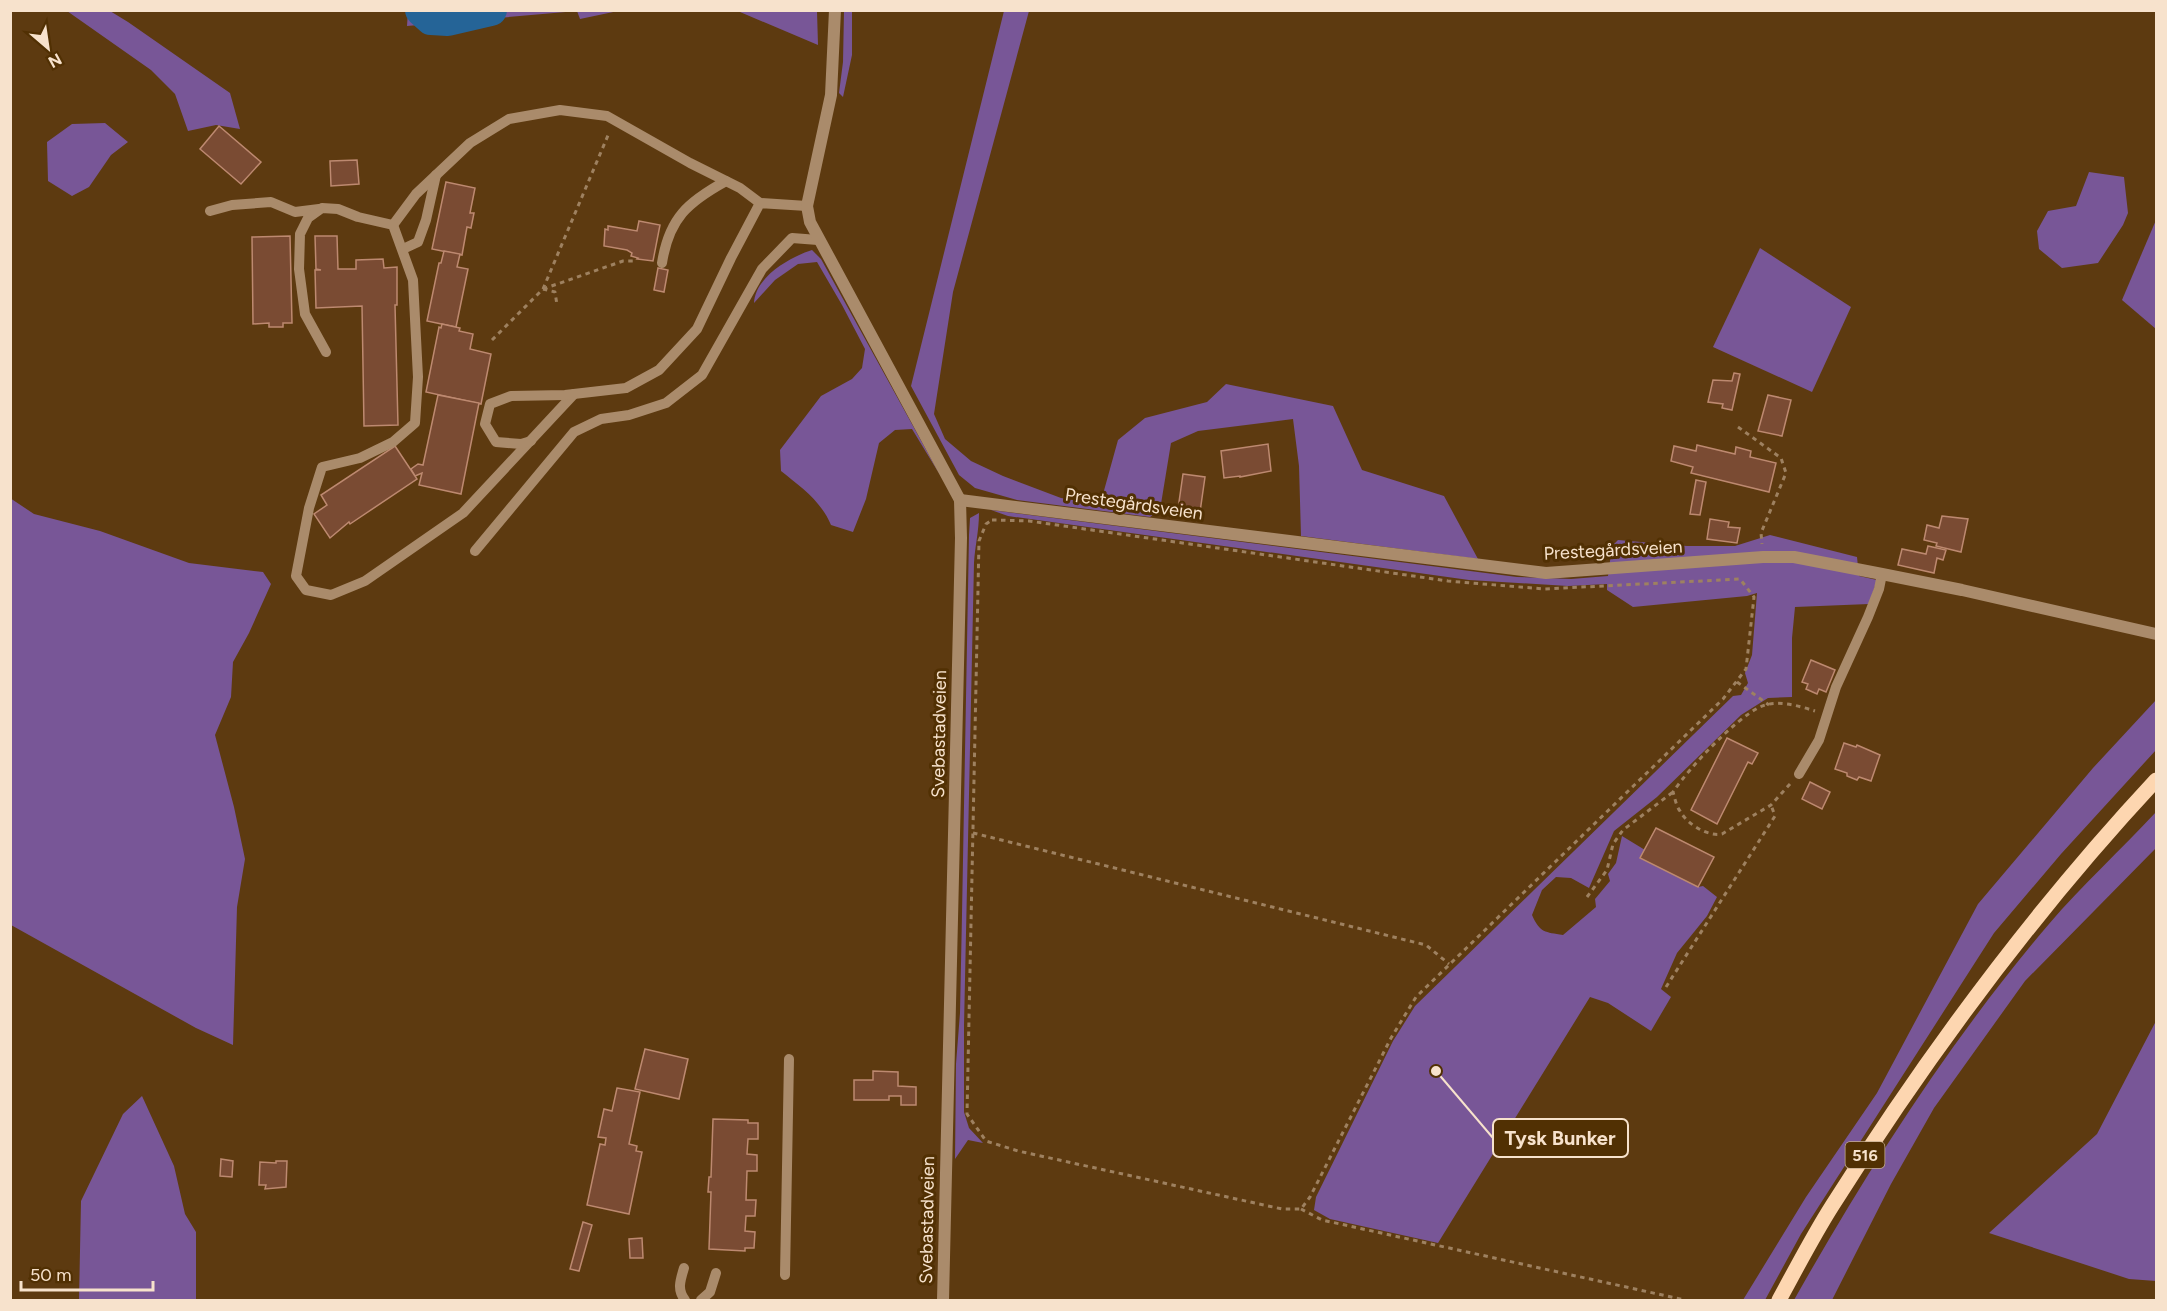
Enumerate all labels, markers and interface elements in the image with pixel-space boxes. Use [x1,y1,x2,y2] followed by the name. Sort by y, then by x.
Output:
[18,18,78,78] north arrow
[45,49,65,72] text: N
[1064,483,1204,525] street label: Prestegårdsveien
[1543,535,1683,565] street label: Prestegårdsveien
[927,670,951,798] street label: Svebastadveien
[1493,1119,1628,1157] callout: Tysk Bunker
[1504,1126,1616,1150] text: Tysk Bunker
[1846,1142,1884,1168] road number: 516
[915,1156,939,1284] street label: Svebastadveien
[21,1254,153,1292] scale bar
[30,1264,72,1286] text: 50 m

